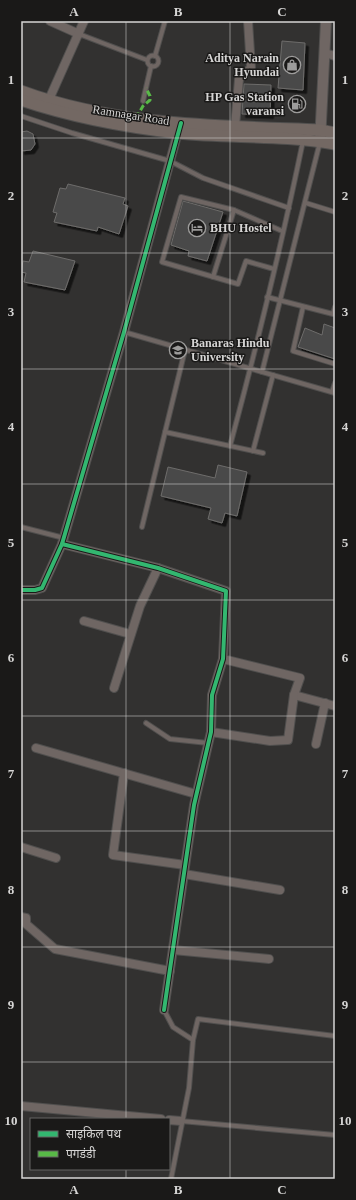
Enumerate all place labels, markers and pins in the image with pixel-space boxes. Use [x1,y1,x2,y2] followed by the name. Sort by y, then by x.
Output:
[205,51,280,79] place label: Aditya Narain Hyundai
[282,55,302,75] shop icon: Aditya Narain Hyundai
[205,90,285,118] place label: HP Gas Station varansi
[287,94,307,114] fuel station icon: HP Gas Station varansi
[187,218,207,238] hotel icon: BHU Hostel
[210,221,272,235] place label: BHU Hostel
[191,336,270,364] place label: Banaras Hindu University
[168,340,188,360] school or university icon: Banaras Hindu University

